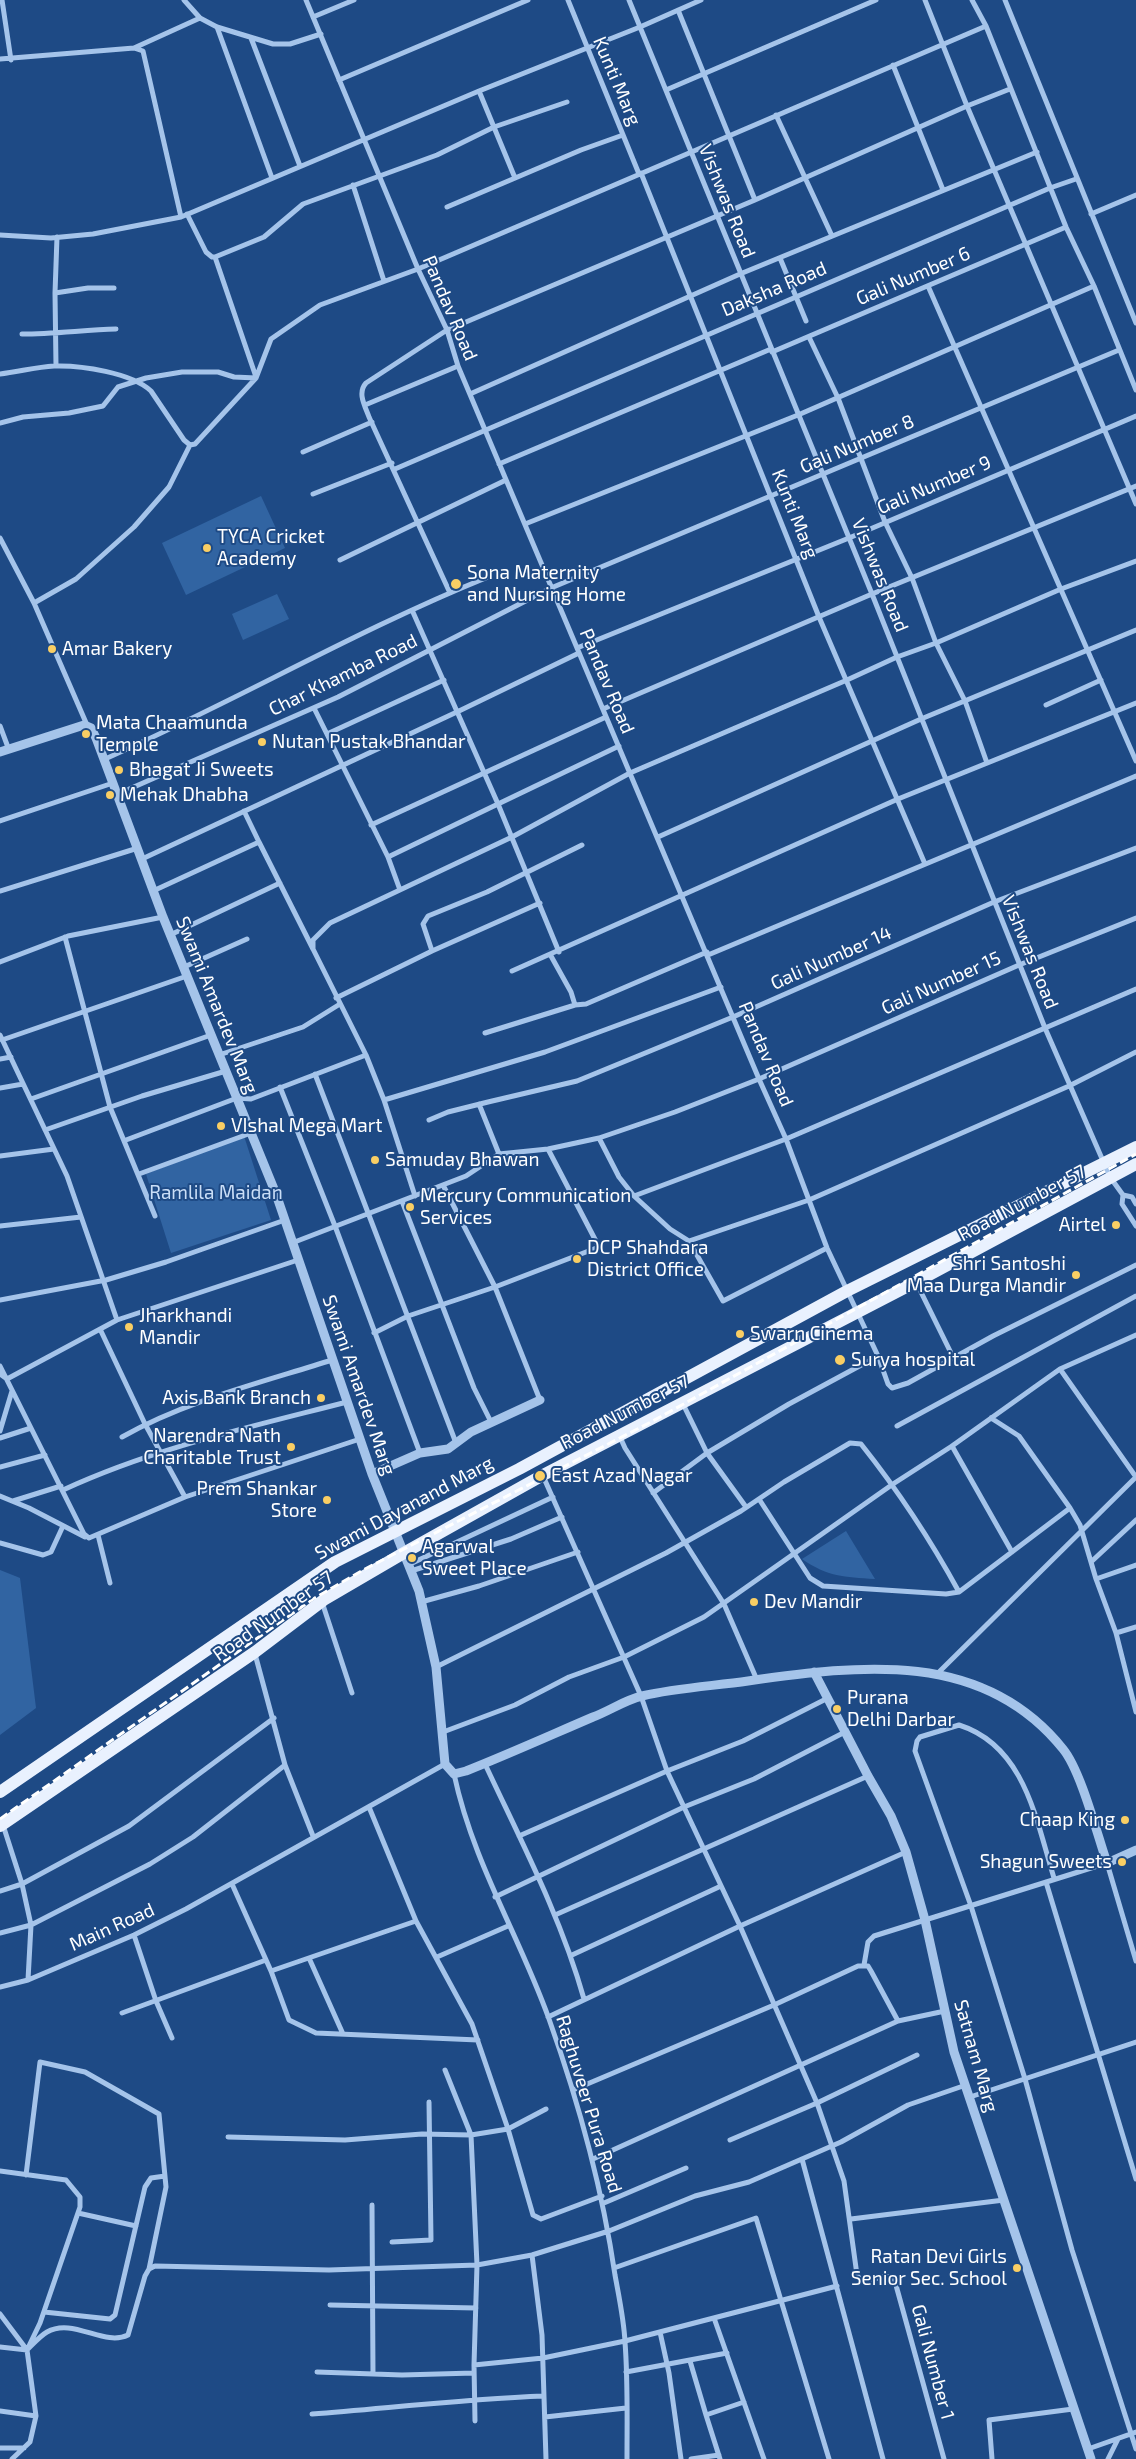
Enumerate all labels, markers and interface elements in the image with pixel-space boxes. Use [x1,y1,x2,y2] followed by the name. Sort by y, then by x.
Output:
[588,33,646,129] street label: Kunti Marg
[694,141,760,261] street label: Vishwas Road
[853,242,973,310] street label: Gali Number 6
[418,252,482,364] street label: Pandav Road
[718,257,830,321] street label: Daksha Road
[796,410,918,478] street label: Gali Number 8
[874,451,994,519] street label: Gali Number 9
[767,466,823,562] street label: Kunti Marg
[847,515,913,635] street label: Vishwas Road
[217,526,325,570] place label: TYCA Cricket Academy
[201,542,213,554] marker: TYCA Cricket Academy
[467,562,626,606] place label: Sona Maternity and Nursing Home
[449,577,463,591] marker: Sona Maternity and Nursing Home
[575,625,639,737] street label: Pandav Road
[265,629,421,721] street label: Char Khamba Road
[62,638,172,660] place label: Amar Bakery
[46,643,58,655] marker: Amar Bakery
[96,712,248,756] place label: Mata Chaamunda Temple
[80,728,92,740] marker: Mata Chaamunda Temple
[272,731,466,753] place label: Nutan Pustak Bhandar
[256,736,268,748] marker: Nutan Pustak Bhandar
[129,759,274,781] place label: Bhagat Ji Sweets
[113,764,125,776] marker: Bhagat Ji Sweets
[120,784,249,806] place label: Mehak Dhabha
[104,789,116,801] marker: Mehak Dhabha
[997,892,1063,1012] street label: Vishwas Road
[171,913,263,1097] street label: Swami Amardev Marg
[767,921,895,995] street label: Gali Number 14
[878,946,1004,1020] street label: Gali Number 15
[734,998,798,1110] street label: Pandav Road
[231,1115,383,1137] place label: VIshal Mega Mart
[215,1120,227,1132] marker: VIshal Mega Mart
[385,1149,539,1171] place label: Samuday Bhawan
[369,1154,381,1166] marker: Samuday Bhawan
[954,1160,1090,1246] street label: Road Number 57
[149,1182,283,1204] park label: Ramlila Maidan
[420,1185,631,1229] place label: Mercury Communication Services
[404,1201,416,1213] marker: Mercury Communication Services
[1059,1214,1106,1236] place label: Airtel
[1110,1219,1122,1231] marker: Airtel
[587,1237,708,1281] place label: DCP Shahdara District Office
[571,1253,583,1265] marker: DCP Shahdara District Office
[907,1253,1066,1297] place label: Shri Santoshi Maa Durga Mandir
[1070,1269,1082,1281] marker: Shri Santoshi Maa Durga Mandir
[317,1292,401,1478] street label: Swami Amardev Marg
[139,1305,232,1349] place label: Jharkhandi Mandir
[123,1321,135,1333] marker: Jharkhandi Mandir
[750,1323,873,1345] place label: Swarn Cinema
[734,1328,746,1340] marker: Swarn Cinema
[851,1349,975,1371] place label: Surya hospital
[833,1353,847,1367] marker: Surya hospital
[557,1370,693,1454] street label: Road Number 57
[162,1387,311,1409] place label: Axis Bank Branch
[315,1392,327,1404] marker: Axis Bank Branch
[143,1425,281,1469] place label: Narendra Nath Charitable Trust
[285,1441,297,1453] marker: Narendra Nath Charitable Trust
[311,1451,497,1565] street label: Swami Dayanand Marg
[551,1465,693,1487] place label: East Azad Nagar
[533,1469,547,1483] marker: East Azad Nagar
[196,1478,317,1522] place label: Prem Shankar Store
[321,1494,333,1506] marker: Prem Shankar Store
[422,1536,527,1580] place label: Agarwal Sweet Place
[406,1552,418,1564] marker: Agarwal Sweet Place
[208,1566,338,1666] street label: Road Number 57
[764,1591,862,1613] place label: Dev Mandir
[748,1596,760,1608] marker: Dev Mandir
[847,1687,955,1731] place label: Purana Delhi Darbar
[831,1703,843,1715] marker: Purana Delhi Darbar
[1019,1809,1115,1831] place label: Chaap King
[1119,1814,1131,1826] marker: Chaap King
[980,1851,1112,1873] place label: Shagun Sweets
[1116,1856,1128,1868] marker: Shagun Sweets
[66,1898,158,1956] street label: Main Road
[949,1997,1003,2115] street label: Satnam Marg
[551,2012,627,2196] street label: Raghuveer Pura Road
[851,2246,1007,2290] place label: Ratan Devi Girls Senior Sec. School
[1011,2262,1023,2274] marker: Ratan Devi Girls Senior Sec. School
[907,2302,959,2422] street label: Gali Number 1

